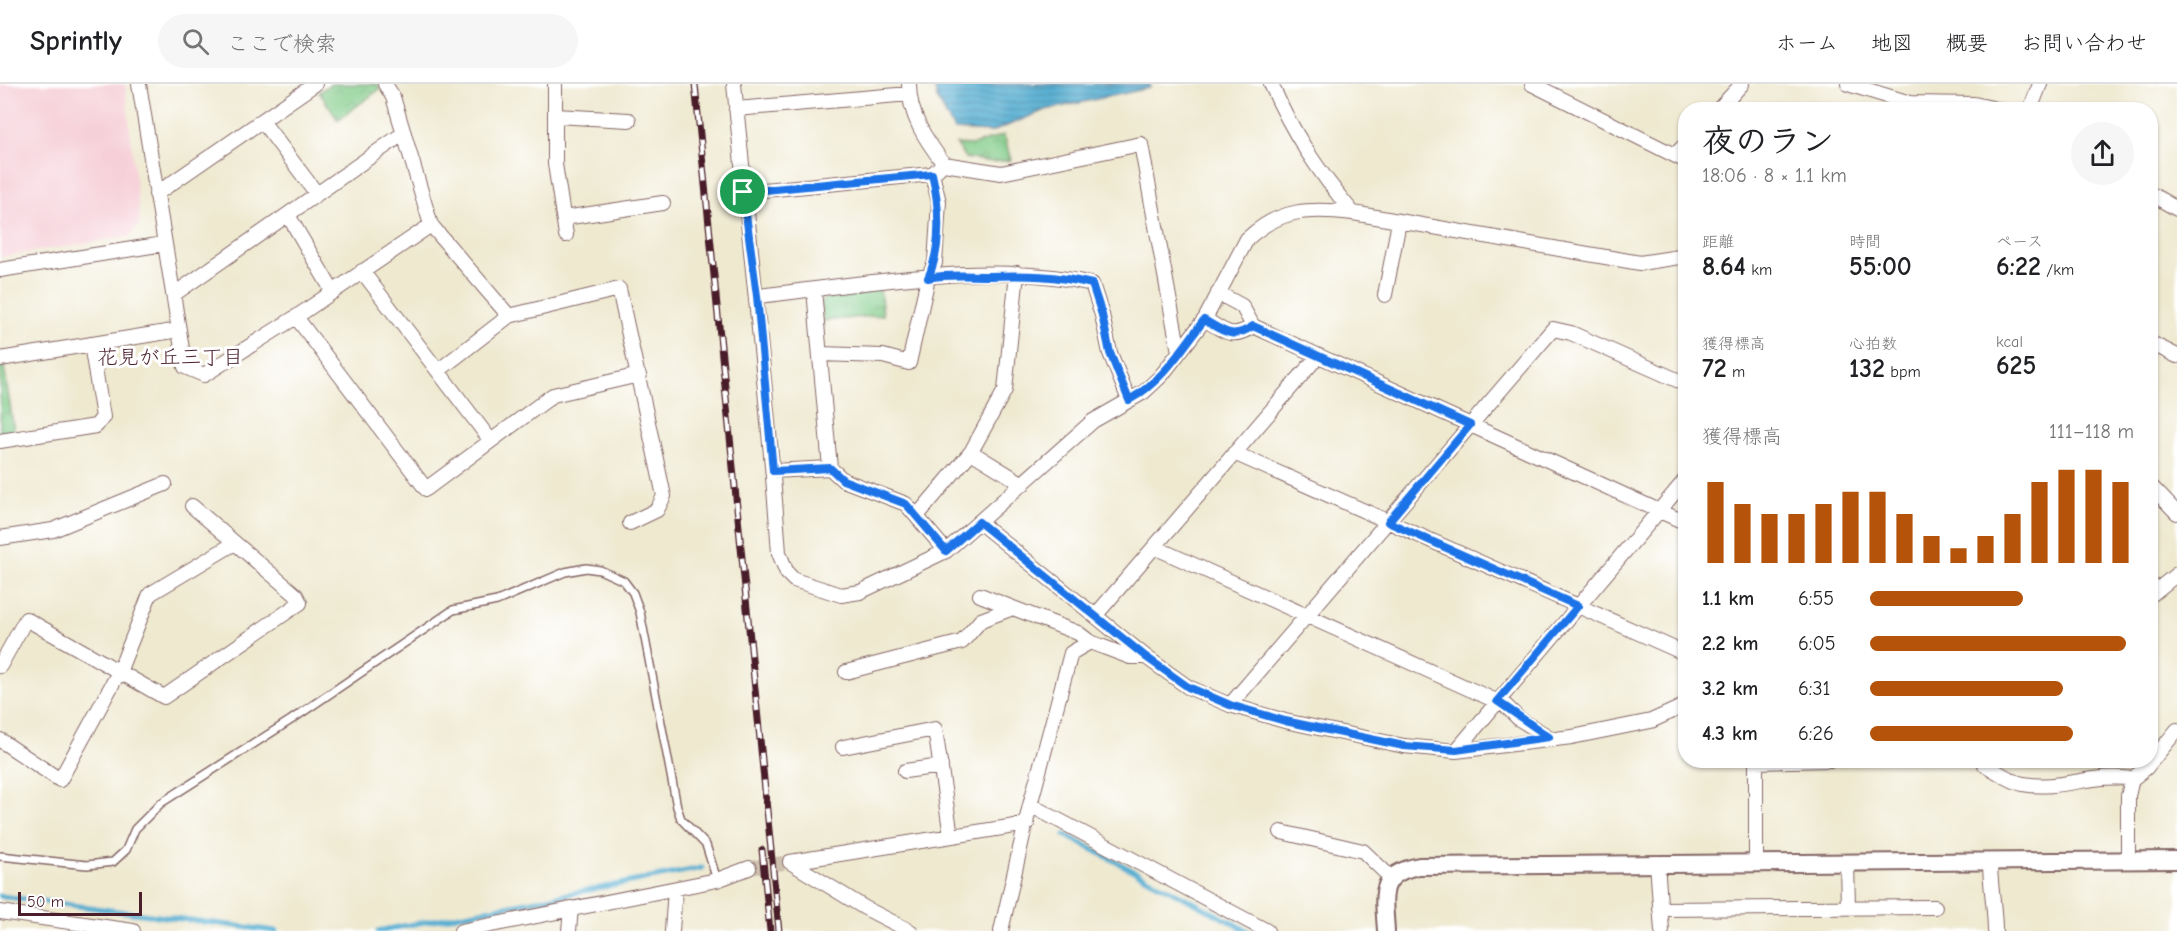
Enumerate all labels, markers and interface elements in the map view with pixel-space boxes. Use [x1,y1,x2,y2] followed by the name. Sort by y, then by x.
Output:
[158,14,578,68] search box
[30,25,122,57] text: Sprintly
[179,25,212,58] icon: search
[227,31,337,57] text: ここで検索
[1776,31,1838,55] text: ホーム
[1871,31,1913,55] text: 地図
[1946,31,1988,55] text: 概要
[2021,31,2147,55] text: お問い合わせ
[1702,122,1834,160] text: 夜のラン
[2071,122,2134,185] button: share
[1702,164,1847,187] text: 18:06 · 8 × 1.1 km
[717,166,768,217] pin
[726,175,759,208] icon: arrive
[1702,233,1734,251] text: 距離
[1849,233,1881,251] text: 時間
[1996,233,2043,251] text: ペース
[1702,252,1746,282] text: 8.64
[1849,252,1912,282] text: 55:00
[1996,252,2041,282] text: 6:22
[1746,261,1772,279] text: km
[2041,261,2074,279] text: /km
[1996,333,2023,351] text: kcal
[1702,335,1766,353] text: 獲得標高
[1849,335,1897,353] text: 心拍数
[97,345,244,369] district label: 花見が丘三丁目
[1996,351,2036,381] text: 625
[1702,354,1727,384] text: 72
[1849,354,1885,384] text: 132
[1727,363,1745,381] text: m
[1885,363,1921,381] text: bpm
[2049,420,2134,443] text: 111–118 m
[1702,425,1782,448] text: 獲得標高
[1702,587,1754,610] text: 1.1 km
[1798,587,1834,610] text: 6:55
[1702,632,1758,655] text: 2.2 km
[1798,632,1835,655] text: 6:05
[1702,677,1758,700] text: 3.2 km
[1798,677,1831,700] text: 6:31
[1702,722,1758,745] text: 4.3 km
[1798,722,1834,745] text: 6:26
[18,889,142,916] scale bar
[27,893,64,911] text: 50 m

